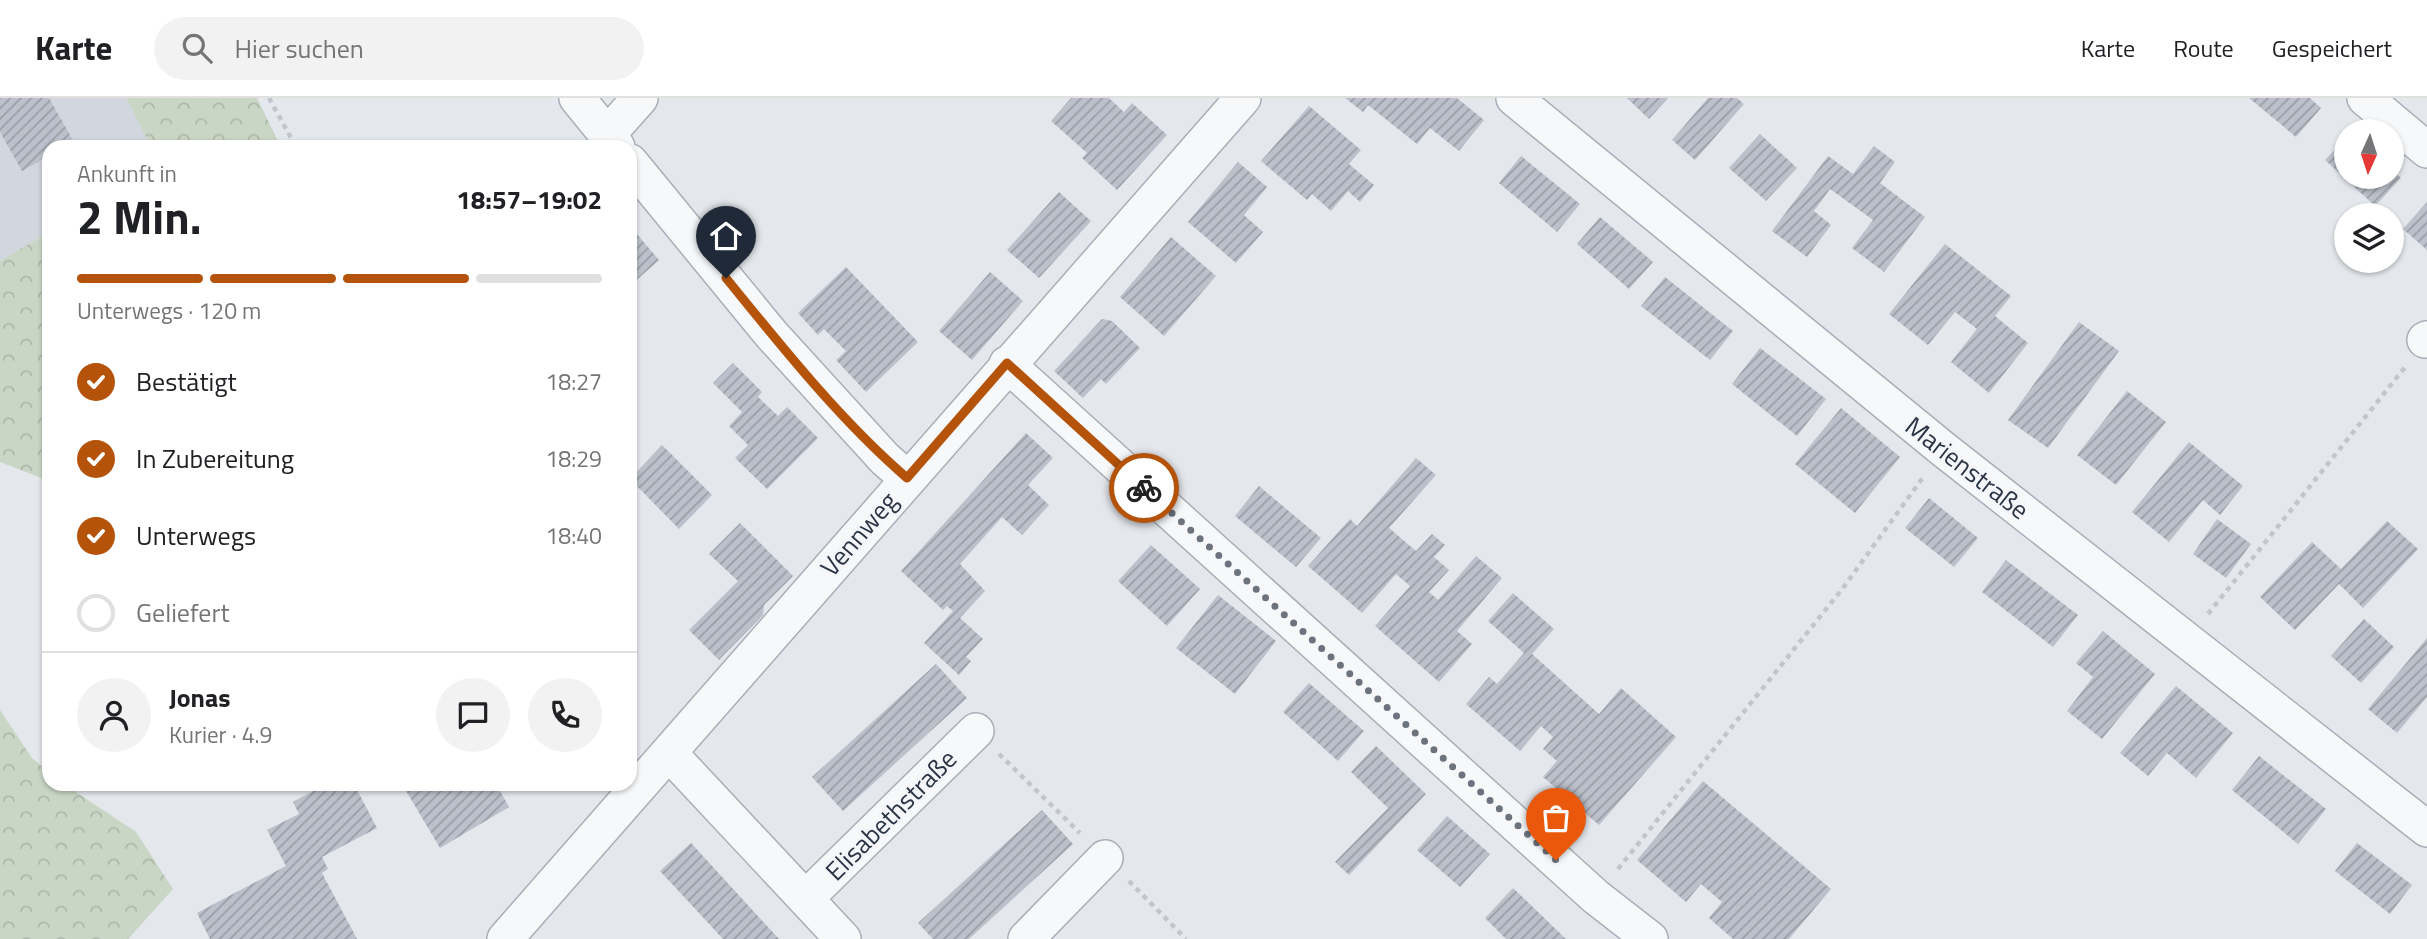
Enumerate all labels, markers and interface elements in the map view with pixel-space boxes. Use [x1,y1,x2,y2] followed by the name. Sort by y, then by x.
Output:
[154,17,644,80] search box
[35,23,112,73] text: Karte
[178,29,216,67] icon: search
[234,29,364,68] text: Hier suchen
[2081,30,2135,66] text: Karte
[2173,30,2234,66] text: Route
[2272,30,2392,66] text: Gespeichert
[2334,119,2404,189] north arrow
[2334,119,2404,273] map controls
[77,156,177,191] text: Ankunft in
[456,180,602,219] text: 18:57–19:02
[77,182,201,252] text: 2 Min.
[2334,203,2404,273] button: layers
[696,206,756,278] pin
[707,217,745,255] icon: home
[77,293,261,328] text: Unterwegs · 120 m
[136,362,237,401] text: Bestätigt
[77,363,115,401] icon: check
[545,364,602,399] text: 18:27
[1897,407,2038,529] street label: Marienstraße
[136,439,294,478] text: In Zubereitung
[77,440,115,478] icon: check
[545,441,602,476] text: 18:29
[1109,453,1179,523] courier
[1125,469,1163,507] icon: bike
[811,483,907,585] street label: Vennweg
[136,516,256,555] text: Unterwegs
[77,517,115,555] icon: check
[545,518,602,553] text: 18:40
[136,593,230,632] text: Geliefert
[77,678,151,752] button: person
[169,678,231,717] text: Jonas
[436,678,510,752] button: chat
[528,678,602,752] button: phone
[169,717,272,752] text: Kurier · 4.9
[816,740,965,889] street label: Elisabethstraße
[1526,788,1586,860] pin
[1537,799,1575,837] icon: bag

